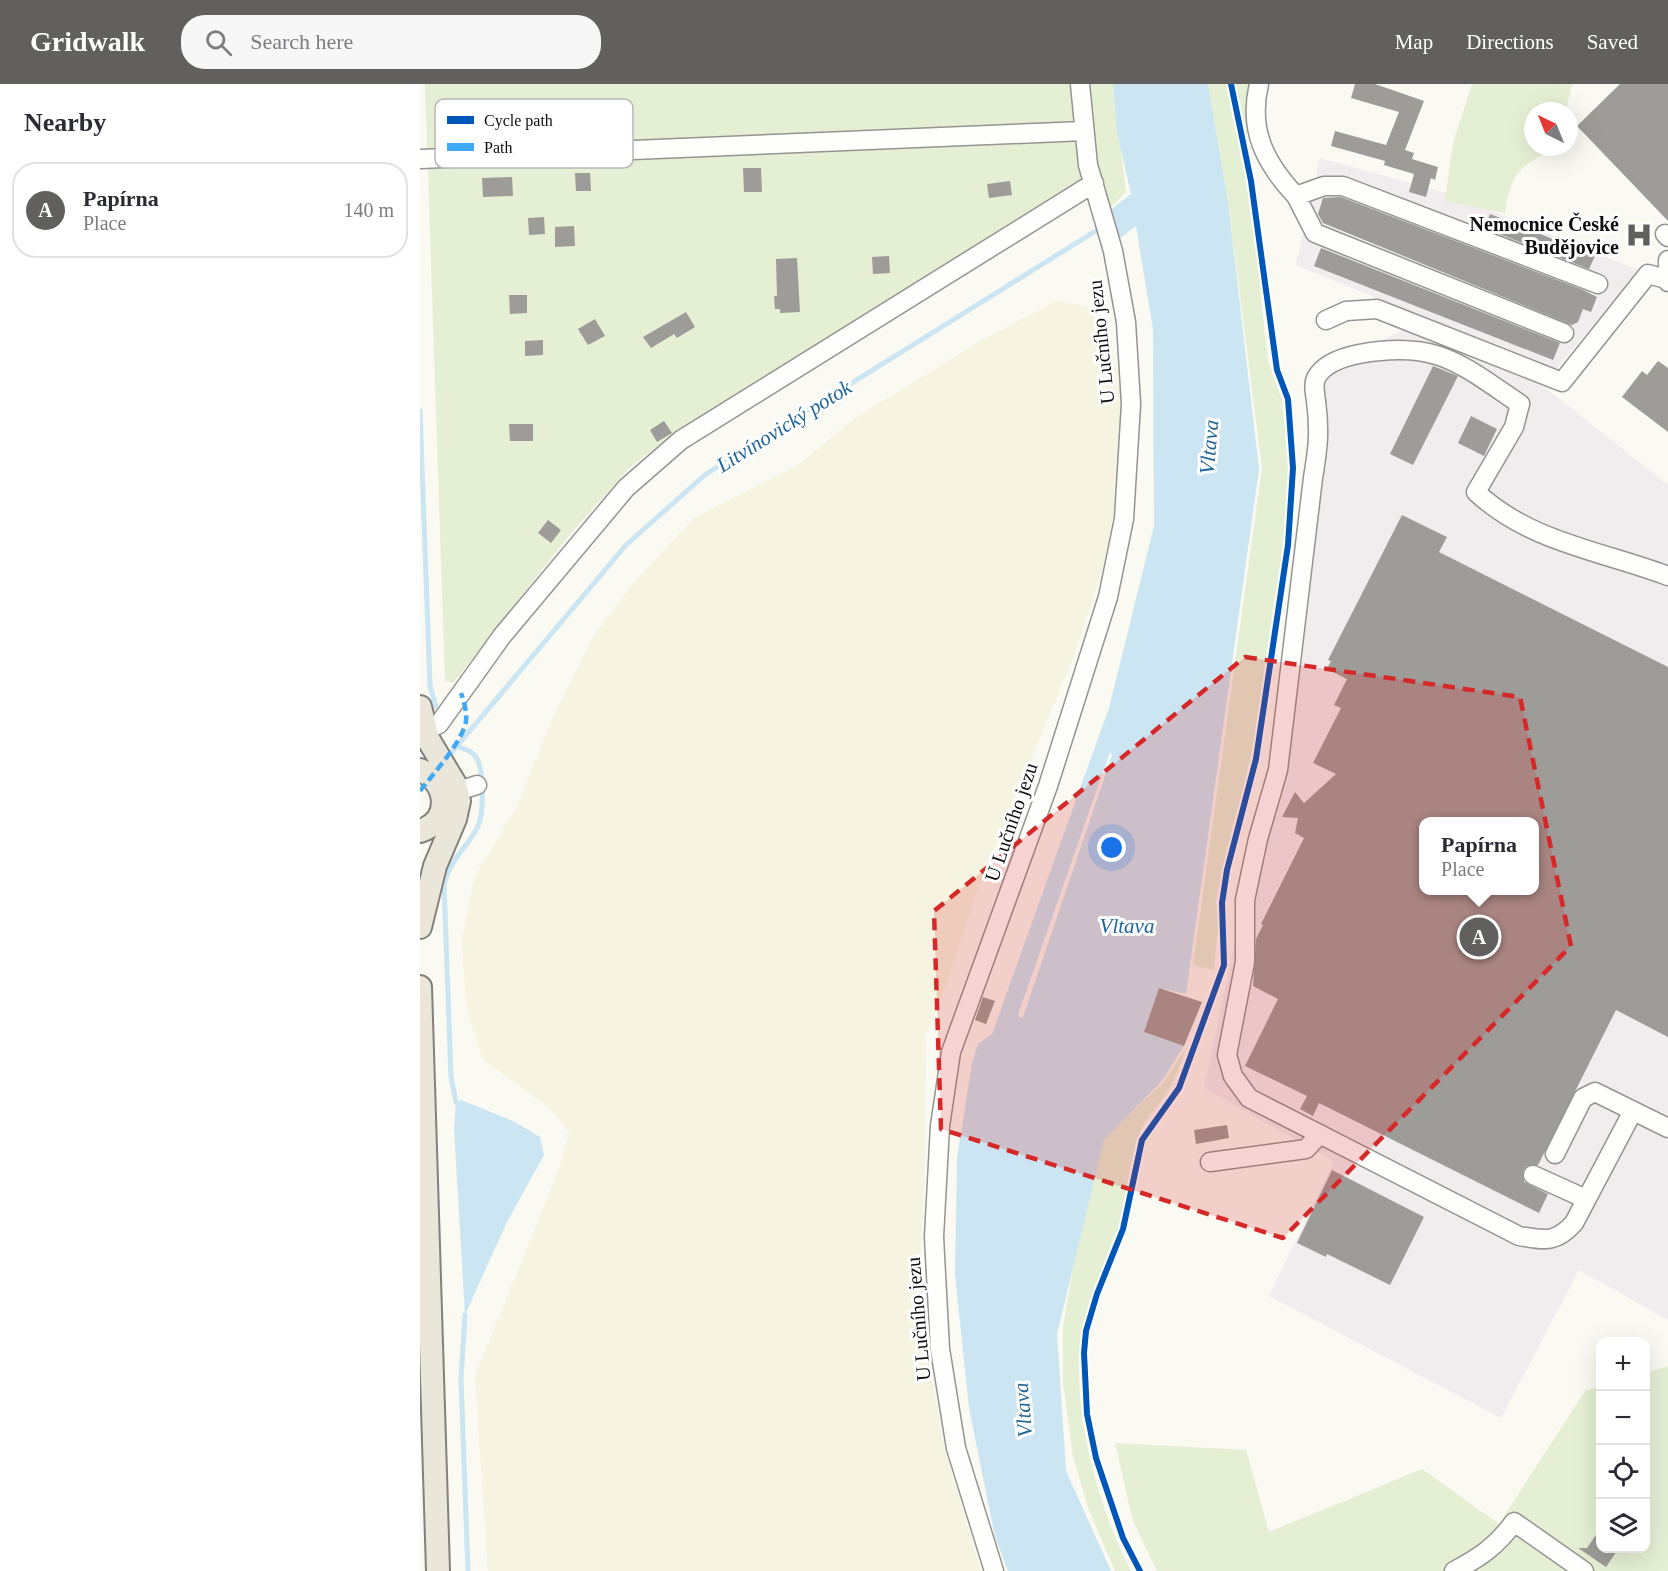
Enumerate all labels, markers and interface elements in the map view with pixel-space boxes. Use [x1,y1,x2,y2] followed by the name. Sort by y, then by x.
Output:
[181,15,601,69] search box
[30,26,145,57] text: Gridwalk
[202,26,235,59] icon: search
[250,29,353,54] text: Search here
[1395,30,1433,54] text: Map
[1466,30,1554,54] text: Directions
[1587,30,1638,54] text: Saved
[435,99,633,168] legend
[1524,102,1578,156] north arrow
[24,108,106,137] text: Nearby
[484,112,553,130] text: Cycle path
[484,139,512,156] text: Path
[83,186,159,211] text: Papírna
[38,199,53,221] text: A
[343,199,394,221] text: 140 m
[83,212,126,234] text: Place
[1470,212,1619,259] place label: Nemocnice České Budějovice
[1624,220,1654,250] hospital icon: Nemocnice České Budějovice
[1084,279,1119,405] street label: U Lučního jezu
[711,375,856,478] water label: Litvínovický potok
[1195,419,1223,475] water label: Vltava
[980,760,1043,885] street label: U Lučního jezu
[1419,817,1539,895] popup
[1441,832,1517,857] text: Papírna
[1097,833,1126,862] your location
[1441,858,1484,880] text: Place
[1100,914,1154,938] water label: Vltava
[1460,914,1498,960] pin: A
[902,1256,935,1382] street label: U Lučního jezu
[1596,1337,1650,1553] map controls
[1596,1337,1650,1391] button: +
[1009,1382,1037,1438] water label: Vltava
[1596,1391,1650,1445] button: −
[1596,1445,1650,1499] button: locate
[1596,1499,1650,1553] button: layers

